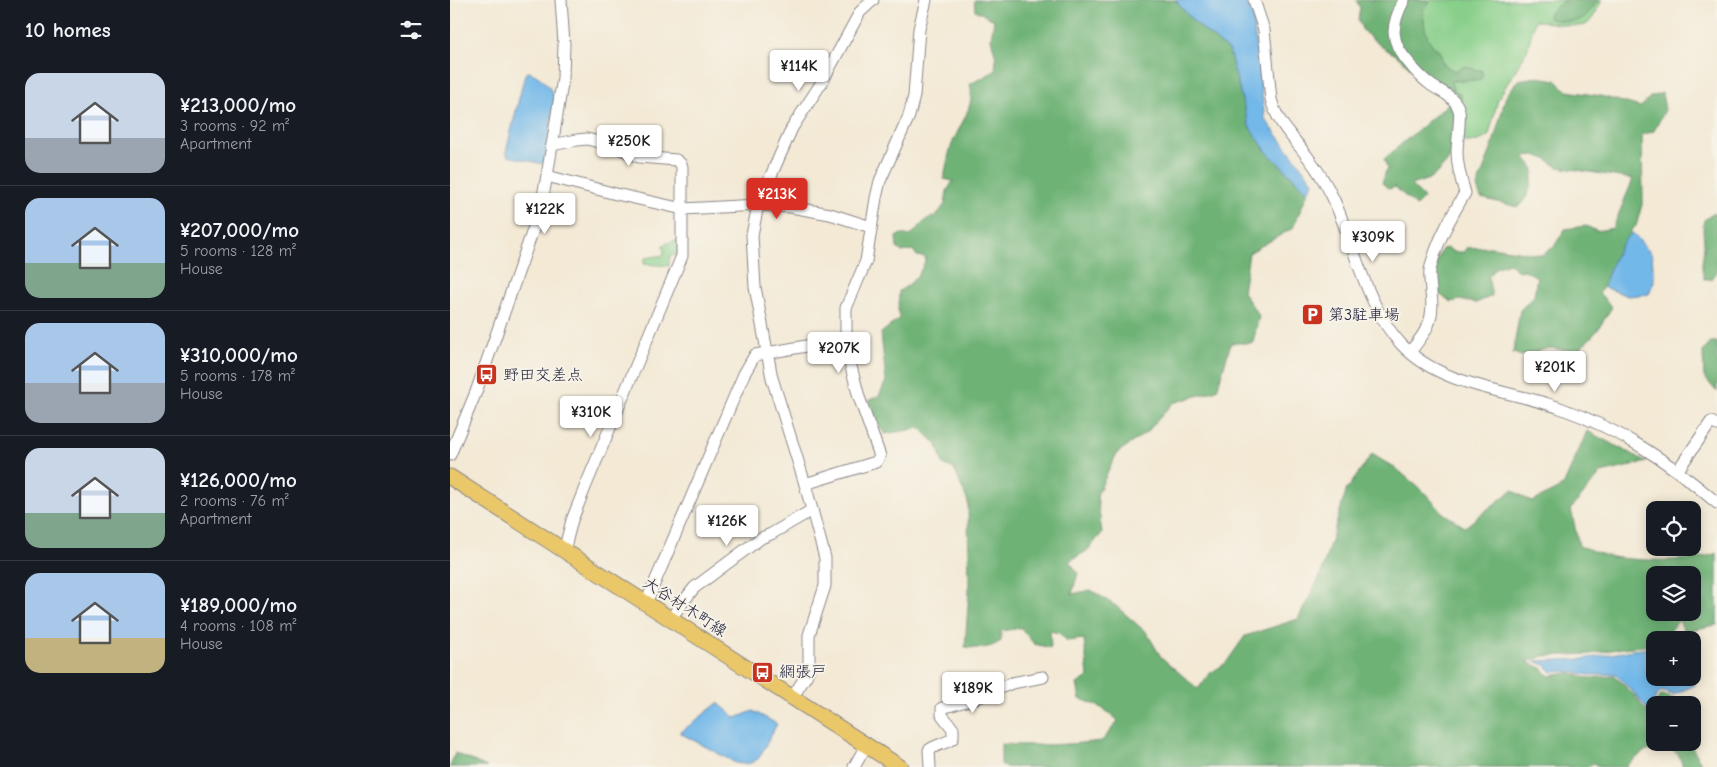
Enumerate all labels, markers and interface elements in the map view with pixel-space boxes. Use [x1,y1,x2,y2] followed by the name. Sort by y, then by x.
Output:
[397,16,425,44] icon: filters
[25,18,111,42] text: 10 homes
[764,49,834,92] pin: ¥114K
[781,57,817,75] text: ¥114K
[65,93,125,153] icon: home
[180,93,296,117] text: ¥213,000/mo
[180,117,289,135] text: 3 rooms · 92 m²
[594,124,664,167] pin: ¥250K
[608,132,650,150] text: ¥250K
[180,135,252,153] text: Apartment
[742,178,812,220] pin: ¥213K
[757,185,797,203] text: ¥213K
[510,192,580,235] pin: ¥122K
[525,200,565,218] text: ¥122K
[65,218,125,278] icon: home
[180,218,299,242] text: ¥207,000/mo
[1338,220,1408,263] pin: ¥309K
[1352,228,1394,246] text: ¥309K
[180,242,296,260] text: 5 rooms · 128 m²
[180,260,223,278] text: House
[1300,303,1324,327] parking icon: 第3駐車場
[1328,306,1400,324] place label: 第3駐車場
[804,332,874,374] pin: ¥207K
[818,339,860,357] text: ¥207K
[65,343,125,403] icon: home
[180,343,298,367] text: ¥310,000/mo
[1520,350,1590,393] pin: ¥201K
[1535,358,1575,376] text: ¥201K
[475,363,499,387] bus stop icon: 野田交差点
[503,366,583,384] place label: 野田交差点
[180,367,295,385] text: 5 rooms · 178 m²
[180,385,223,403] text: House
[556,396,626,438] pin: ¥310K
[571,403,611,421] text: ¥310K
[65,468,125,528] icon: home
[180,468,297,492] text: ¥126,000/mo
[180,492,289,510] text: 2 rooms · 76 m²
[1646,501,1701,751] map controls
[1646,501,1701,556] button: locate
[692,504,762,547] pin: ¥126K
[180,510,252,528] text: Apartment
[707,512,747,530] text: ¥126K
[1646,566,1701,621] button: layers
[640,573,730,641] street label: 大谷材木町線
[65,593,125,653] icon: home
[180,593,297,617] text: ¥189,000/mo
[180,617,296,635] text: 4 rooms · 108 m²
[1646,631,1701,686] button: +
[180,635,223,653] text: House
[751,660,775,684] bus stop icon: 網張戸
[779,663,827,681] place label: 網張戸
[938,672,1008,714] pin: ¥189K
[953,679,993,697] text: ¥189K
[1646,696,1701,751] button: −

